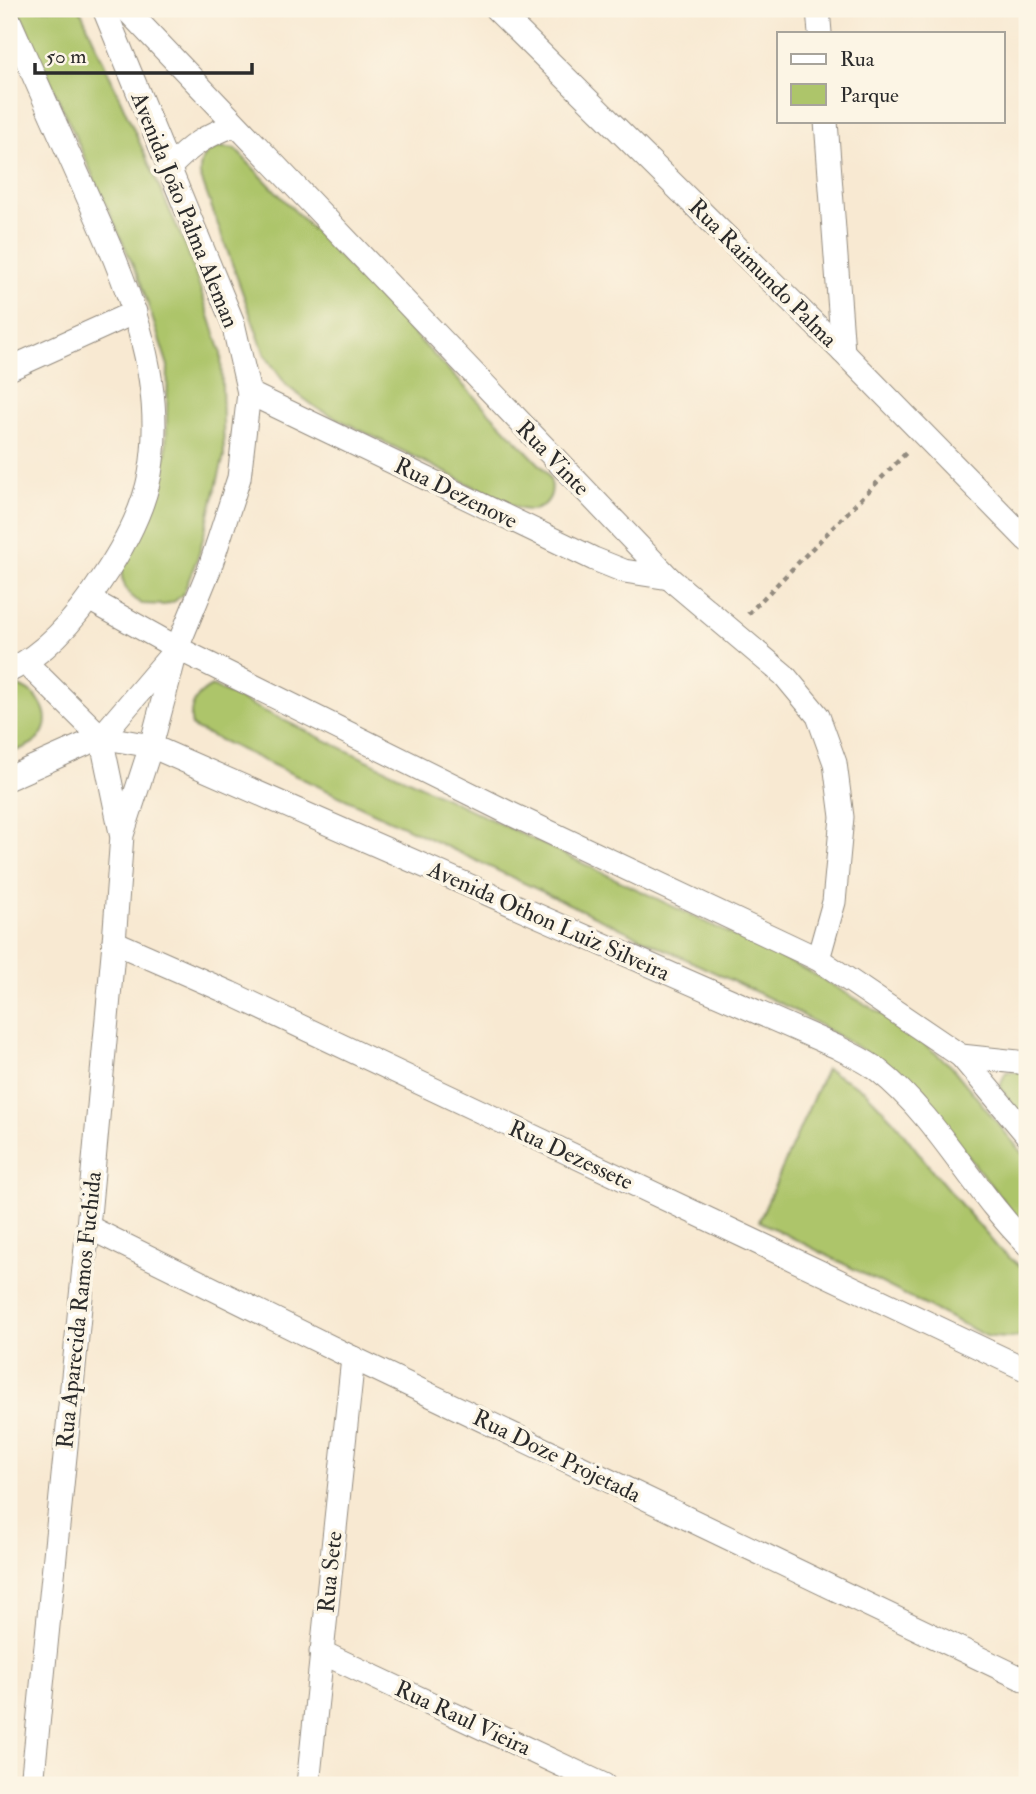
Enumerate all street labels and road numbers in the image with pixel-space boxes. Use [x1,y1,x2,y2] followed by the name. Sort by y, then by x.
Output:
[124,87,246,332] street label: Avenida João Palma Aleman
[683,193,844,354] street label: Rua Raimundo Palma
[510,414,596,502] street label: Rua Vinte
[390,451,523,535] street label: Rua Dezenove
[423,854,675,988] street label: Avenida Othon Luiz Silveira
[504,1114,638,1197] street label: Rua Dezessete
[50,1169,109,1450] street label: Rua Aparecida Ramos Fuchida
[468,1403,646,1509] street label: Rua Doze Projetada
[311,1529,349,1614] street label: Rua Sete
[390,1674,536,1762] street label: Rua Raul Vieira

